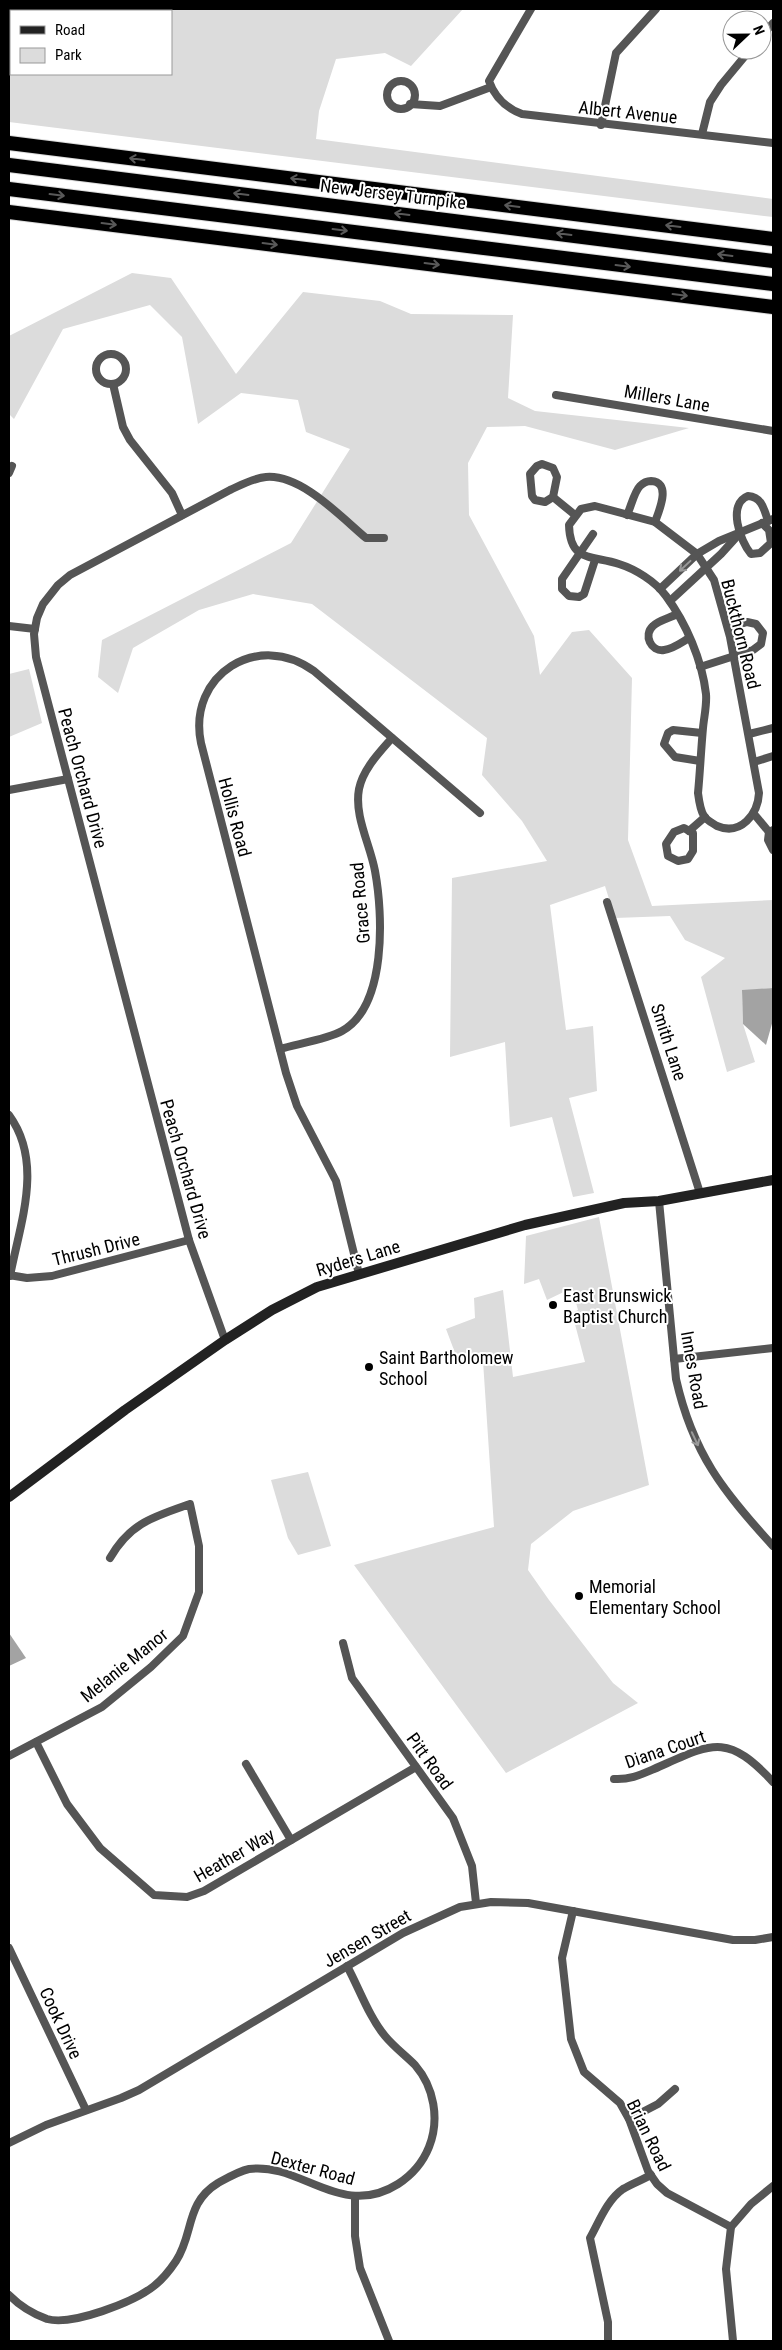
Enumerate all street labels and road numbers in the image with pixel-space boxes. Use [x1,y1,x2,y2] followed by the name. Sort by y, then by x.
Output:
[578,96,678,128] street label: Albert Avenue
[319,175,467,213] street label: New Jersey Turnpike
[623,380,711,416] street label: Millers Lane
[717,577,765,691] street label: Buckthorn Road
[54,706,112,850] street label: Peach Orchard Drive
[214,775,256,859] street label: Hollis Road
[346,862,374,944] street label: Grace Road
[647,1001,691,1083] street label: Smith Lane
[156,1097,216,1241] street label: Peach Orchard Drive
[50,1228,142,1270] street label: Thrush Drive
[314,1235,402,1281] street label: Ryders Lane
[677,1329,711,1411] street label: Innes Road
[76,1623,172,1706] street label: Melanie Manor
[622,1725,708,1773] street label: Diana Court
[402,1729,458,1793] street label: Pitt Road
[190,1823,279,1887] street label: Heather Way
[320,1905,414,1971] street label: Jensen Street
[35,1984,87,2062] street label: Cook Drive
[623,2096,675,2174] street label: Brian Road
[269,2147,357,2189] street label: Dexter Road

